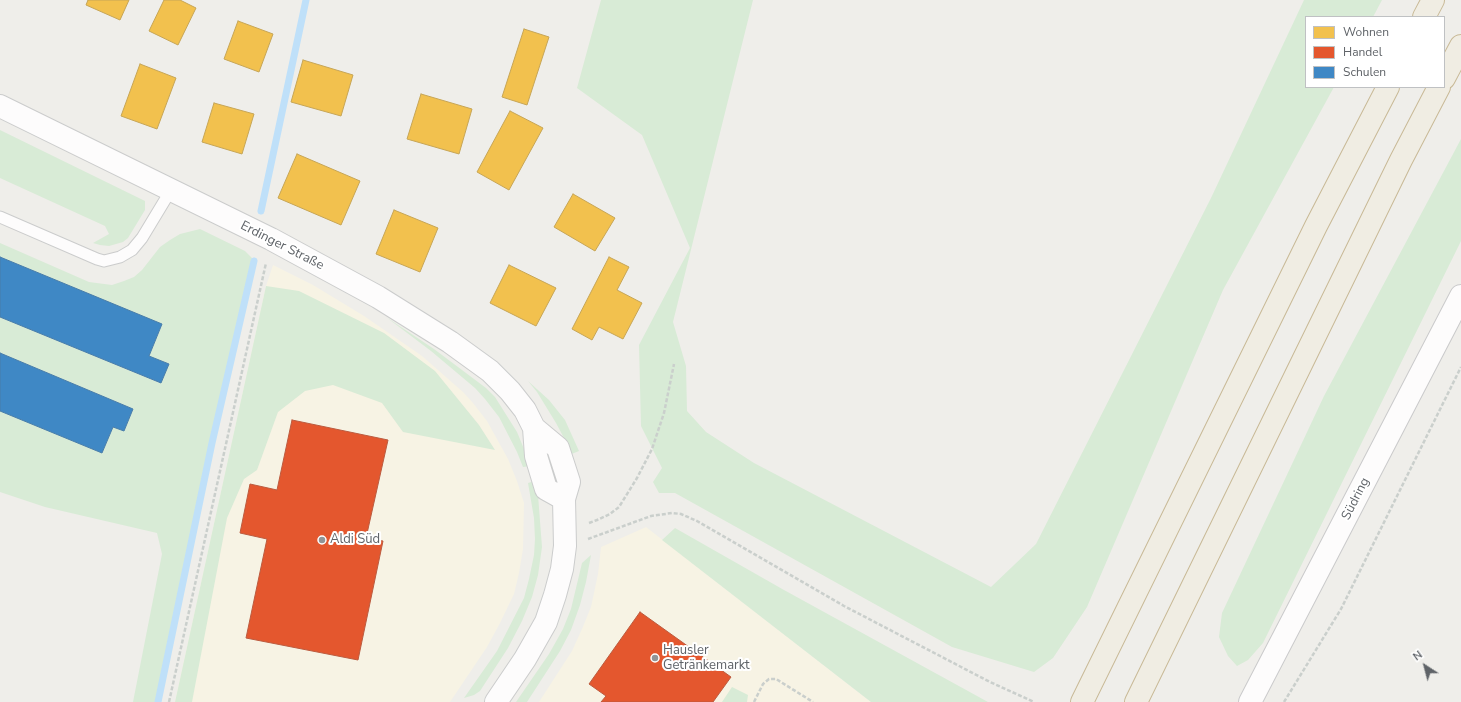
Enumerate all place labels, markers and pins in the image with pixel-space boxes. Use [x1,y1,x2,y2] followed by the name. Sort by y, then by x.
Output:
[330,532,380,548] place label: Aldi Süd
[317,535,327,545] marker: Aldi Süd
[663,643,750,674] place label: Hausler Getränkemarkt
[650,653,660,663] marker: Hausler Getränkemarkt

